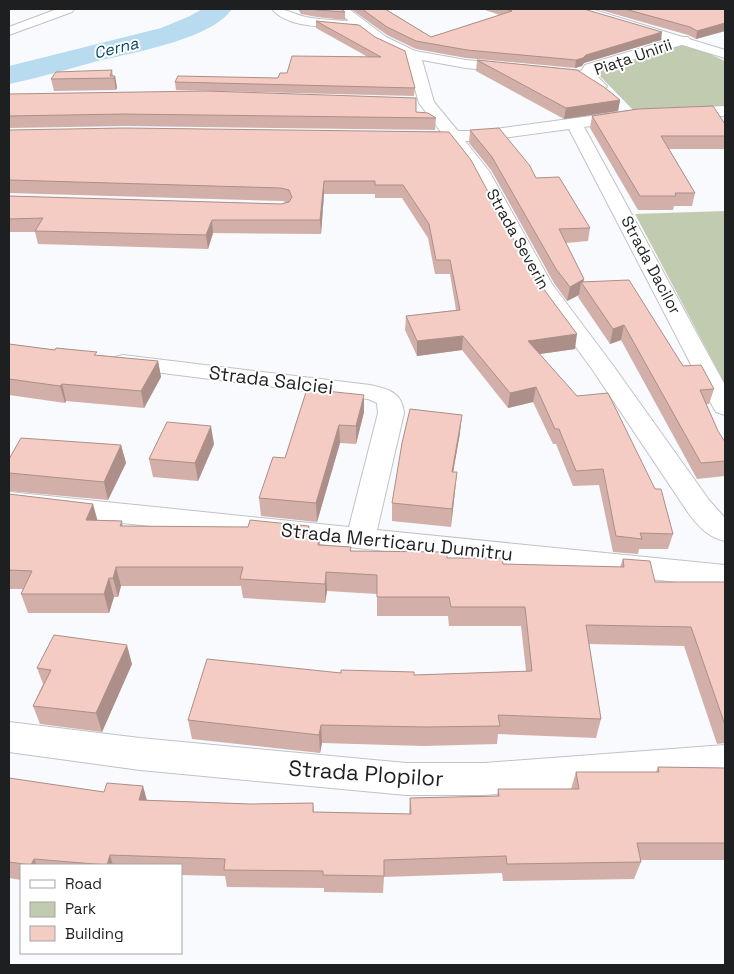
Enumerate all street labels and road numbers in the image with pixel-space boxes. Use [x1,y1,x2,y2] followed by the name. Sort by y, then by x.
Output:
[591,34,675,80] street label: Piața Unirii
[482,185,554,293] street label: Strada Severin
[616,212,686,318] street label: Strada Dacilor
[207,360,335,400] street label: Strada Salciei
[280,517,514,567] street label: Strada Merticaru Dumitru
[288,754,444,792] street label: Strada Plopilor

